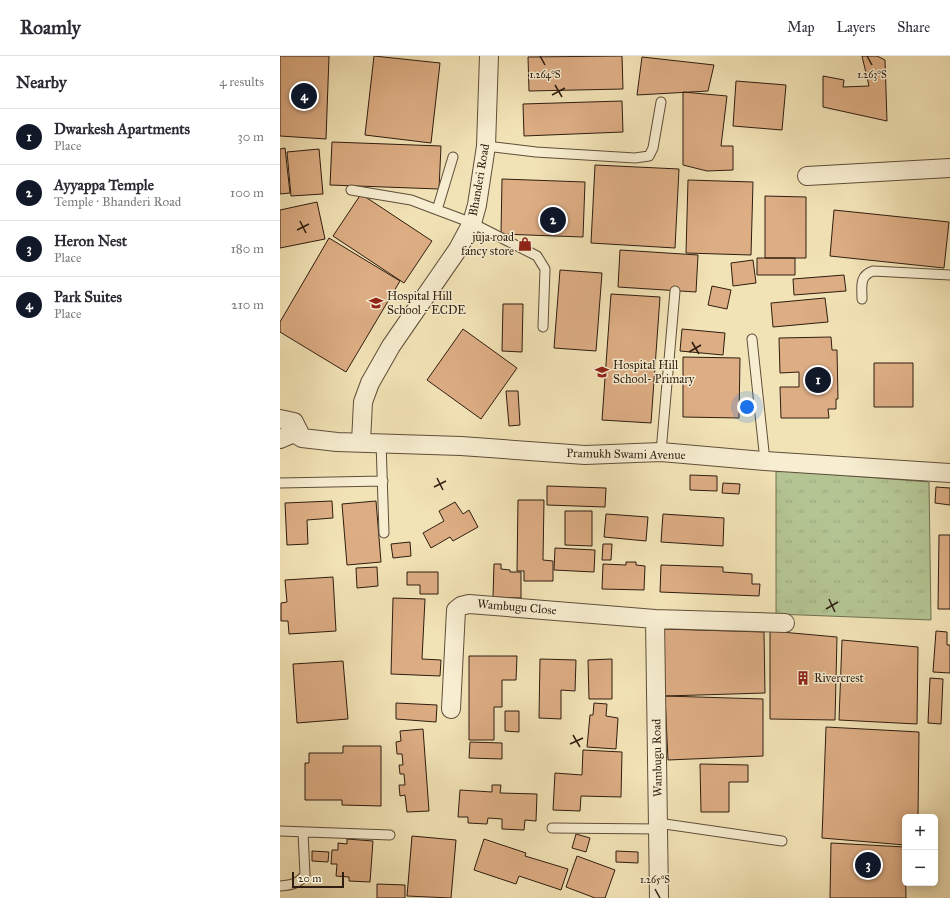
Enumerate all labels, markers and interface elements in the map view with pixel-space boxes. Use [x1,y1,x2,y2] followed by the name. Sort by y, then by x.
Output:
[20,16,81,39] text: Roamly
[787,19,815,36] text: Map
[837,19,875,36] text: Layers
[897,19,930,36] text: Share
[529,69,561,81] text: 1.264°S
[857,69,887,81] text: 1.263°S
[16,72,67,93] text: Nearby
[219,74,264,90] text: 4 results
[291,81,317,111] pin: 4
[54,120,190,138] text: Dwarkesh Apartments
[26,129,32,145] text: 1
[238,129,264,145] text: 30 m
[54,138,81,154] text: Place
[466,143,492,217] street label: Bhanderi Road
[54,176,154,194] text: Ayyappa Temple
[26,185,32,201] text: 2
[230,185,264,201] text: 100 m
[54,194,181,210] text: Temple · Bhanderi Road
[540,205,566,235] pin: 2
[461,230,514,258] place label: juja road fancy store
[54,232,127,250] text: Heron Nest
[517,236,533,252] shop icon: juja road fancy store
[26,241,32,257] text: 3
[231,241,264,257] text: 180 m
[54,250,81,266] text: Place
[54,288,122,306] text: Park Suites
[387,289,466,317] place label: Hospital Hill School - ECDE
[368,295,384,311] school or university icon: Hospital Hill School - ECDE
[25,297,33,313] text: 4
[231,297,264,313] text: 210 m
[54,306,81,322] text: Place
[613,358,695,386] place label: Hospital Hill School- Primary
[594,364,610,380] school or university icon: Hospital Hill School- Primary
[805,365,831,395] pin: 1
[737,397,757,417] your location
[566,446,686,462] street label: Pramukh Swami Avenue
[477,597,557,618] street label: Wambugu Close
[795,670,811,686] building icon: Rivercrest
[814,671,865,685] place label: Rivercrest
[649,719,666,797] street label: Wambugu Road
[902,814,938,886] map controls
[902,814,938,850] button: +
[855,850,881,880] pin: 3
[902,850,938,886] button: −
[292,870,344,889] scale bar
[298,872,321,885] text: 20 m
[640,874,670,886] text: 1.265°S

